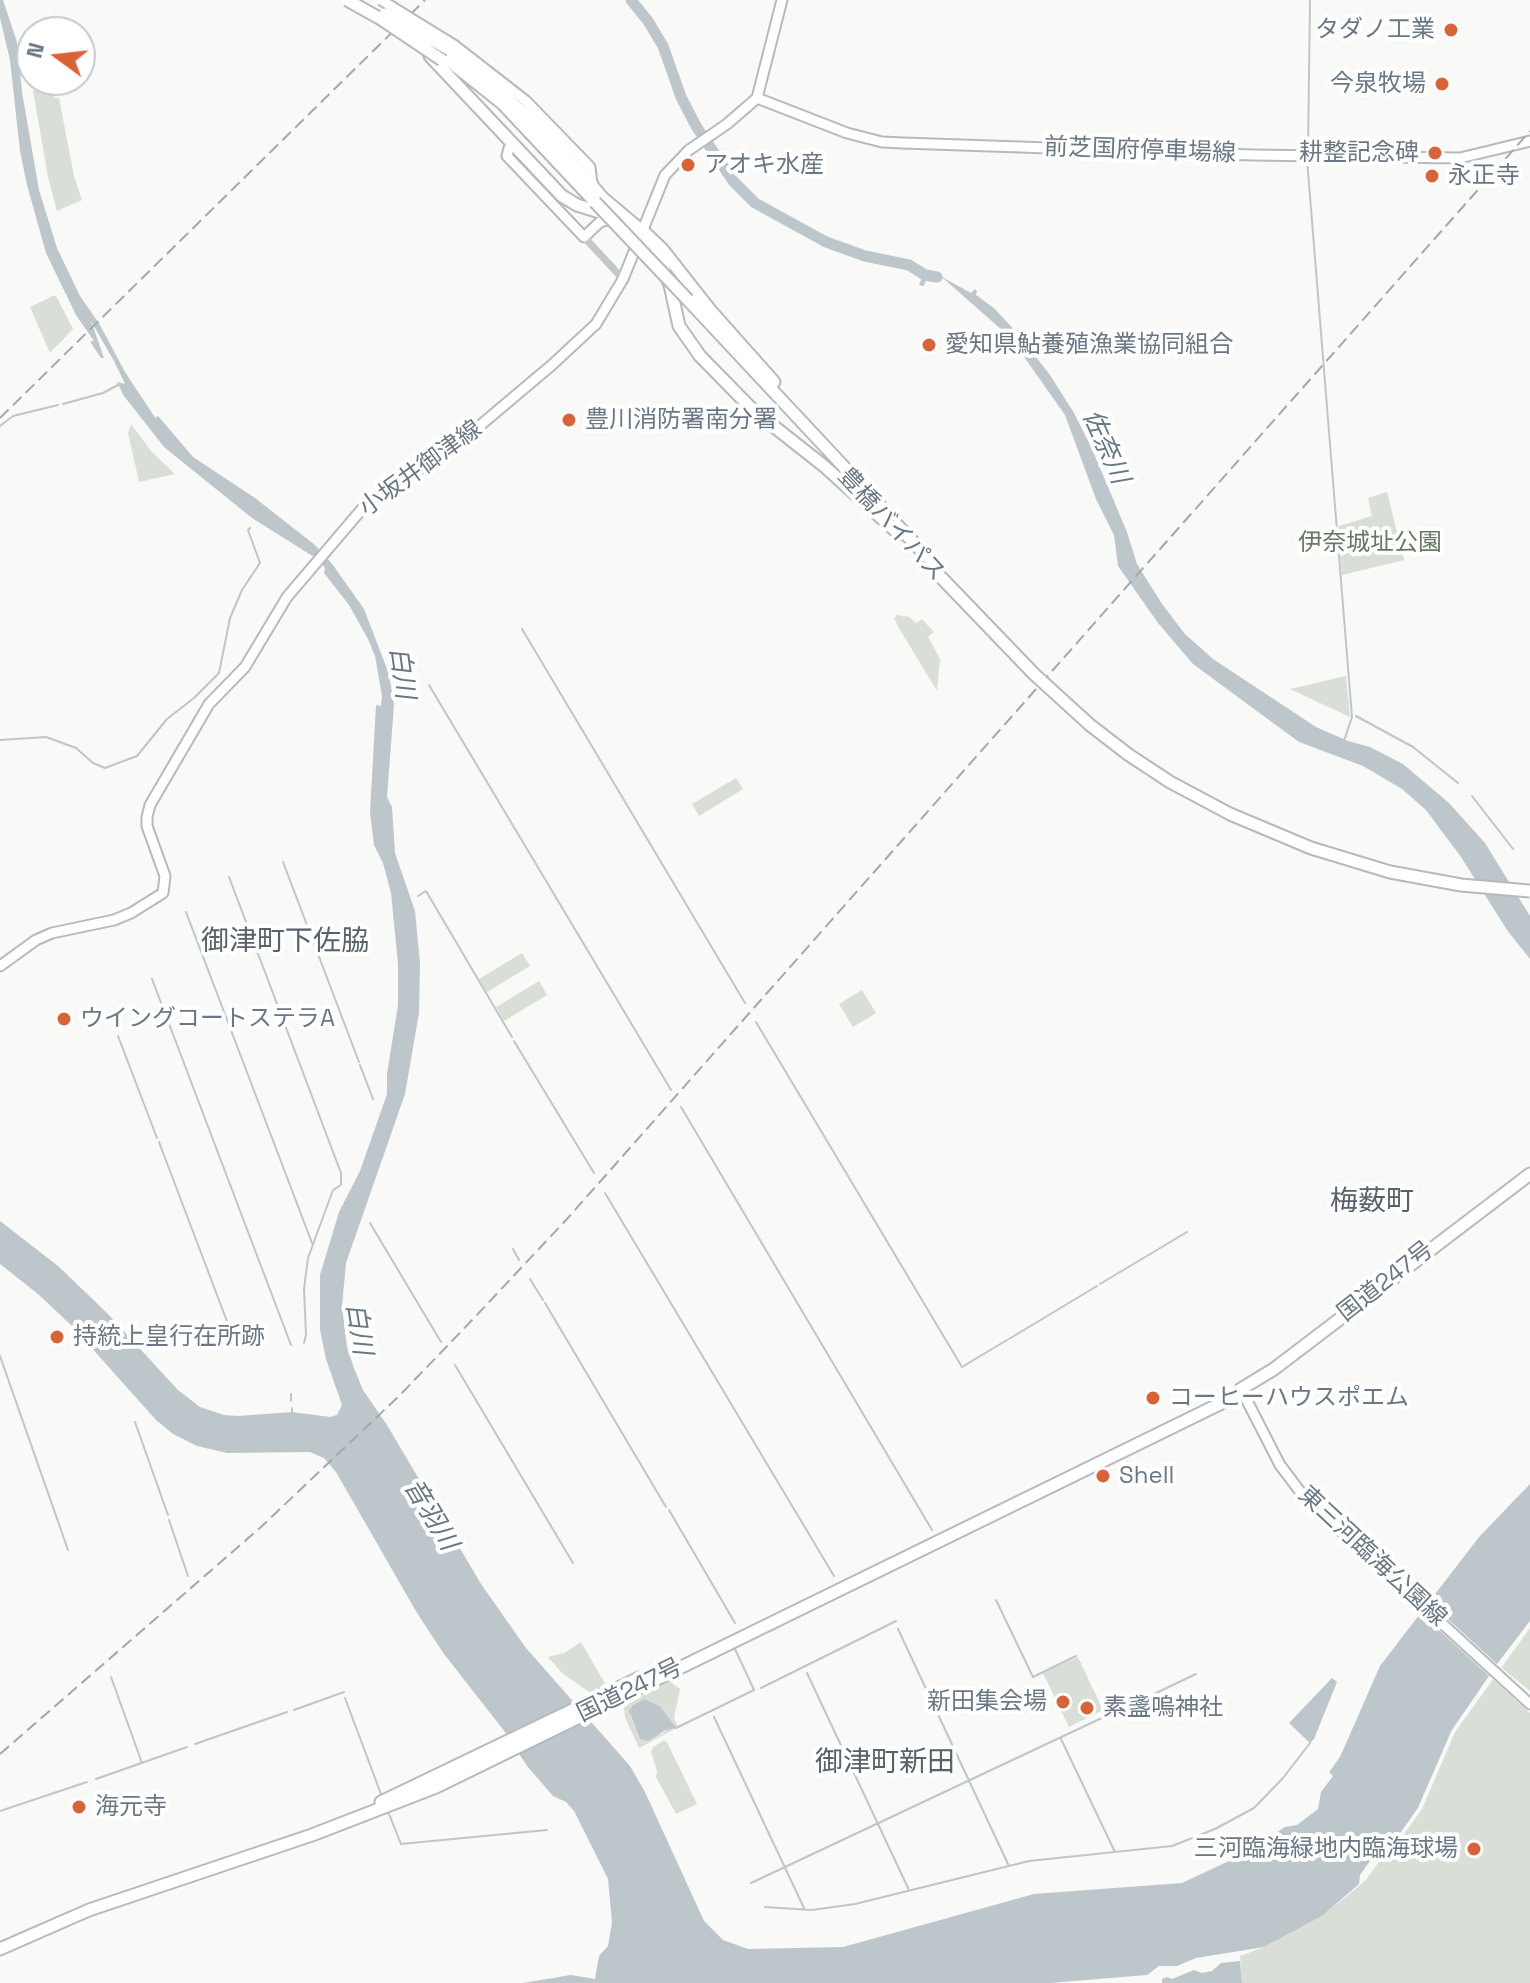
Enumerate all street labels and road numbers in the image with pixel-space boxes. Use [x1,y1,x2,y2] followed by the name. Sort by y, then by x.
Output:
[1044,133,1236,169] street label: 前芝国府停車場線
[354,415,488,523] street label: 小坂井御津線
[831,463,951,587] street label: 豊橋バイパス
[1332,1236,1440,1328] street label: 国道247号
[1292,1481,1452,1633] street label: 東三河臨海公園線
[573,1653,687,1729] street label: 国道247号

